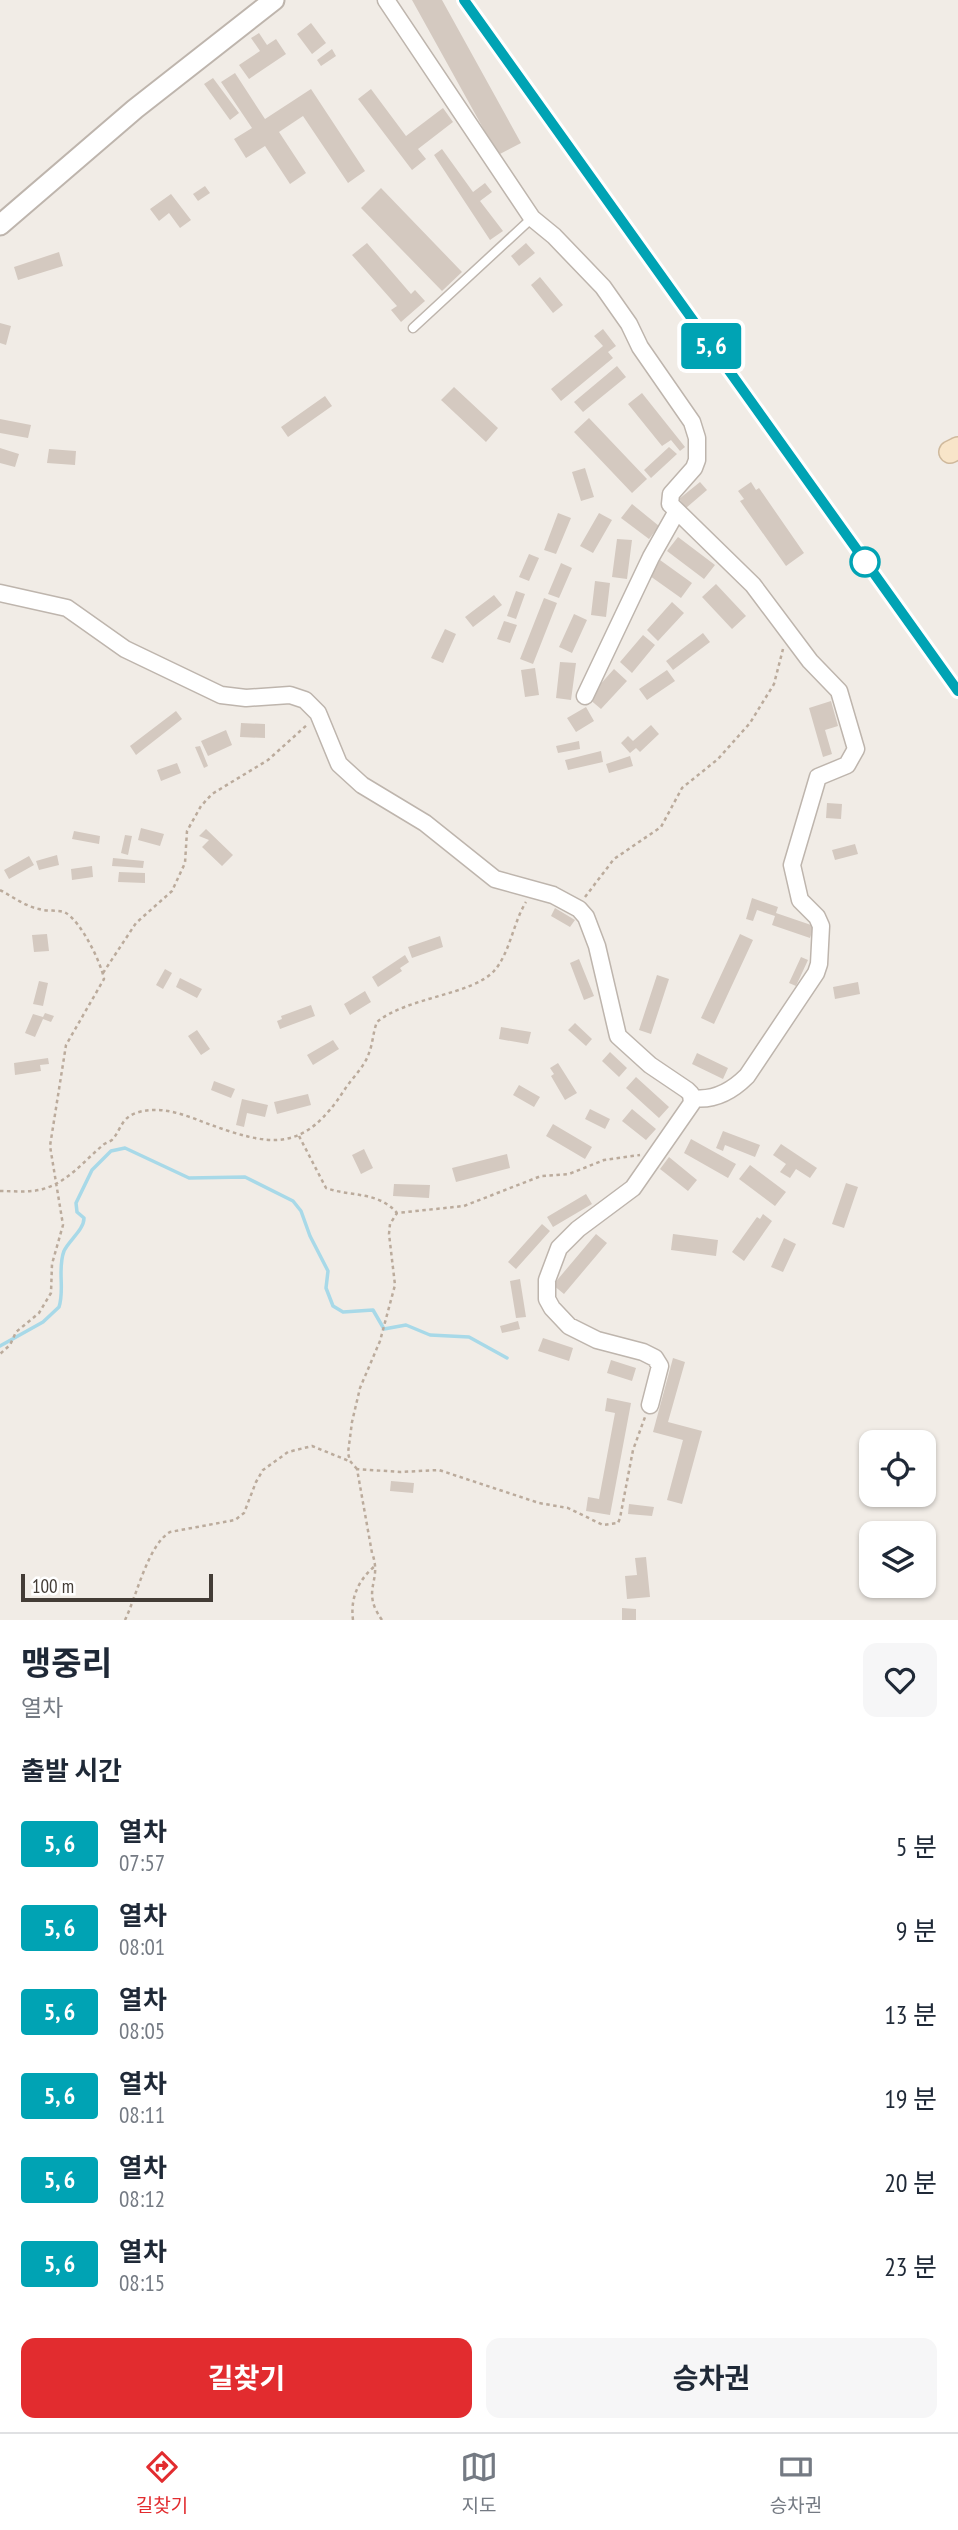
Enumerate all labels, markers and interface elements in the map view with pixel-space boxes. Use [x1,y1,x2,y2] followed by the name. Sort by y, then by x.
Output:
[662,323,760,369] line badge: 5, 6
[695,330,727,361] text: 5, 6
[850,547,880,577] unlabelled marker
[859,1430,936,1598] map controls
[859,1430,936,1507] button: locate
[859,1521,936,1598] button: layers
[21,1571,214,1603] scale bar
[32,1574,74,1598] text: 100 m
[21,1641,112,1684] text: 맹중리
[863,1643,937,1717] button: heart
[21,1693,63,1722] text: 열차
[21,1754,122,1787] text: 출발 시간
[119,1815,167,1848] text: 열차
[44,1828,75,1859] text: 5, 6
[896,1830,937,1863] text: 5 분
[119,1848,165,1877] text: 07:57
[119,1899,167,1932] text: 열차
[44,1912,75,1943] text: 5, 6
[896,1914,937,1947] text: 9 분
[119,1932,165,1961] text: 08:01
[119,1983,167,2016] text: 열차
[44,1996,75,2027] text: 5, 6
[884,1998,937,2031] text: 13 분
[119,2016,165,2045] text: 08:05
[119,2067,167,2100] text: 열차
[44,2080,75,2111] text: 5, 6
[884,2082,937,2115] text: 19 분
[119,2100,165,2129] text: 08:11
[119,2151,167,2184] text: 열차
[44,2164,75,2195] text: 5, 6
[884,2166,937,2199] text: 20 분
[119,2184,165,2213] text: 08:12
[119,2235,167,2268] text: 열차
[44,2248,75,2279] text: 5, 6
[884,2250,937,2283] text: 23 분
[119,2268,165,2297] text: 08:15
[21,2338,472,2418] button: 길찾기
[486,2338,937,2418] button: 승차권
[136,2448,188,2517] tab: 길찾기
[460,2448,498,2517] tab: 지도
[770,2448,822,2517] tab: 승차권

